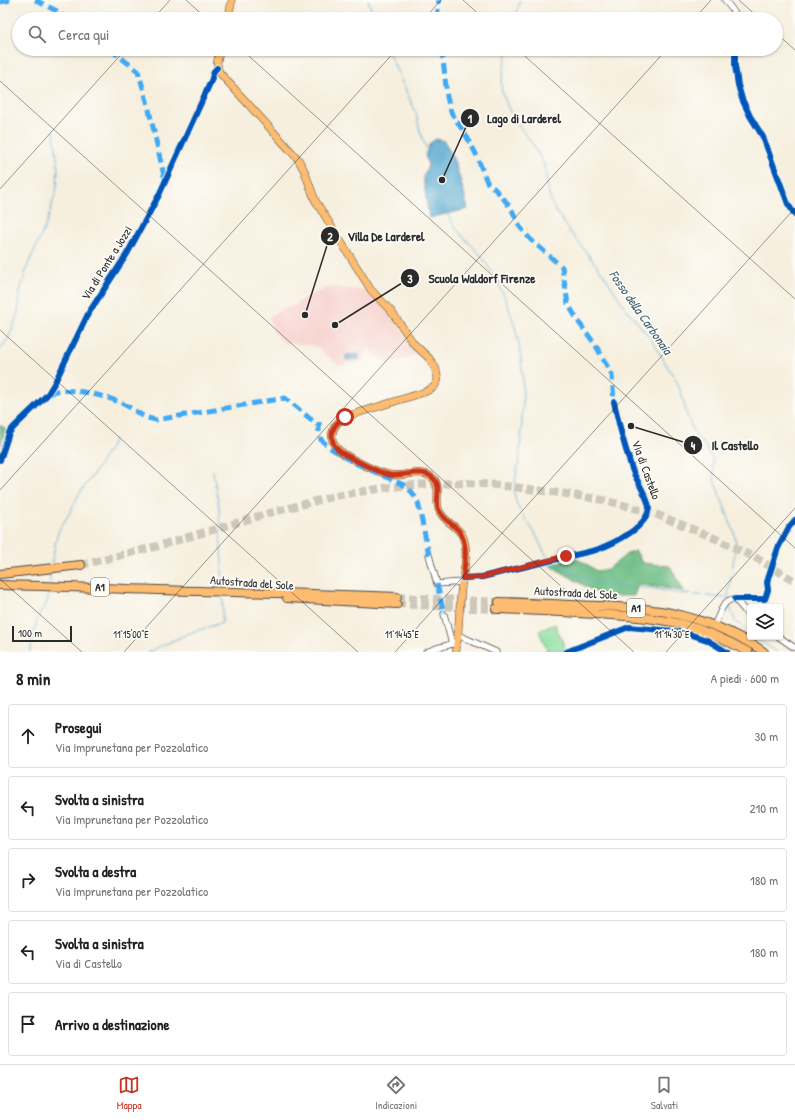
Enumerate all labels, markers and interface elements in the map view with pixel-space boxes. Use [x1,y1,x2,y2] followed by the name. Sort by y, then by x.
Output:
[12,12,783,56] search box
[26,23,48,45] icon: search
[58,24,109,45] text: Cerca qui
[460,106,569,131] callout: Lago di Larderel
[487,109,561,128] text: Lago di Larderel
[468,110,473,127] text: 1
[77,222,136,303] street label: Via di Ponte a Jozzi
[320,224,433,249] callout: Villa De Larderel
[347,227,425,245] text: Villa De Larderel
[327,228,333,245] text: 2
[400,266,543,291] callout: Scuola Waldorf Firenze
[605,266,678,359] water label: Fosso della Carbonaia
[428,269,536,287] text: Scuola Waldorf Firenze
[407,270,413,287] text: 3
[336,408,354,426] route start
[683,433,766,458] callout: Il Castello
[711,436,759,454] text: Il Castello
[691,437,696,454] text: 4
[628,438,665,502] street label: Via di Castello
[557,547,575,565] route end
[210,571,295,594] street label: Autostrada del Sole
[91,578,109,596] road number: A1
[534,582,618,603] street label: Autostrada del Sole
[627,599,645,617] road number: A1
[747,604,783,640] map controls
[747,604,783,640] button: layers
[12,624,72,643] scale bar
[18,626,42,640] text: 100 m
[113,628,149,641] text: 11°15'00"E
[385,628,420,641] text: 11°14'45"E
[654,628,690,641] text: 11°14'30"E
[16,667,50,690] text: 8 min
[711,669,779,687] text: A piedi · 600 m
[55,717,102,738] text: Prosegui
[17,725,39,747] icon: ahead
[755,727,778,745] text: 30 m
[55,738,208,756] text: Via Imprunetana per Pozzolatico
[55,789,144,810] text: Svolta a sinistra
[17,797,39,819] icon: left
[750,799,778,817] text: 210 m
[55,810,208,828] text: Via Imprunetana per Pozzolatico
[55,861,136,882] text: Svolta a destra
[17,869,39,891] icon: right
[750,871,778,889] text: 180 m
[55,882,208,900] text: Via Imprunetana per Pozzolatico
[55,933,144,954] text: Svolta a sinistra
[17,941,39,963] icon: left
[750,943,778,961] text: 180 m
[55,954,122,972] text: Via di Castello
[17,1013,39,1035] icon: arrive
[55,1014,169,1035] text: Arrivo a destinazione
[117,1074,141,1112] tab: Mappa
[375,1074,417,1112] tab: Indicazioni
[651,1074,678,1112] tab: Salvati

